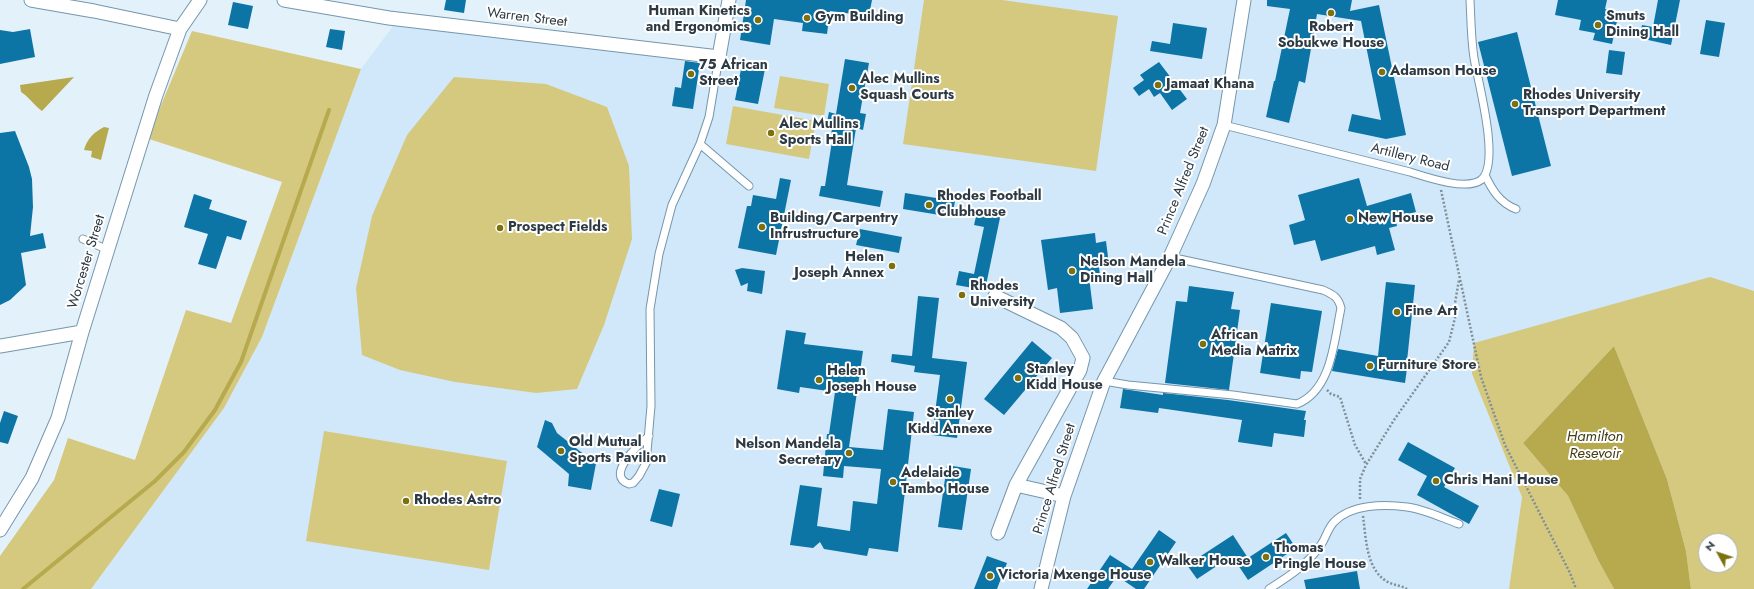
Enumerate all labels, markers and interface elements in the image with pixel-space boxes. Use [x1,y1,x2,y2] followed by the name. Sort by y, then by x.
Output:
[646,4,750,36] place label: Human Kinetics and Ergonomics
[486,5,568,31] street label: Warren Street
[1326,8,1336,18] marker: Robert Sobukwe House
[1606,9,1679,42] place label: Smuts Dining Hall
[815,10,904,26] place label: Gym Building
[802,13,812,23] marker: Gym Building
[753,15,763,25] marker: Human Kinetics and Ergonomics
[1278,20,1384,52] place label: Robert Sobukwe House
[1593,20,1603,30] marker: Smuts Dining Hall
[699,58,768,90] place label: 75 African Street
[1390,64,1497,80] place label: Adamson House
[1377,67,1387,77] marker: Adamson House
[686,69,696,79] marker: 75 African Street
[860,72,954,104] place label: Alec Mullins Squash Courts
[1166,77,1254,93] place label: Jamaat Khana
[1153,80,1163,90] marker: Jamaat Khana
[847,83,857,93] marker: Alec Mullins Squash Courts
[1523,88,1665,120] place label: Rhodes University Transport Department
[1510,99,1520,109] marker: Rhodes University Transport Department
[779,117,859,150] place label: Alec Mullins Sports Hall
[1155,124,1213,238] street label: Prince Alfred Street
[766,128,776,138] marker: Alec Mullins Sports Hall
[1369,140,1451,176] street label: Artillery Road
[937,189,1042,222] place label: Rhodes Football Clubhouse
[924,200,934,210] marker: Rhodes Football Clubhouse
[770,211,898,244] place label: Building/Carpentry Infrustructure
[1358,211,1434,227] place label: New House
[65,213,109,311] street label: Worcester Street
[1345,214,1355,224] marker: New House
[508,220,607,236] place label: Prospect Fields
[757,222,767,232] marker: Building/Carpentry Infrustructure
[495,223,505,233] marker: Prospect Fields
[794,250,884,282] place label: Helen Joseph Annex
[1080,255,1186,288] place label: Nelson Mandela Dining Hall
[887,261,897,271] marker: Helen Joseph Annex
[1067,266,1077,276] marker: Nelson Mandela Dining Hall
[970,279,1035,312] place label: Rhodes University
[957,290,967,300] marker: Rhodes University
[1405,304,1457,320] place label: Fine Art
[1392,307,1402,317] marker: Fine Art
[1211,328,1297,360] place label: African Media Matrix
[1198,339,1208,349] marker: African Media Matrix
[1378,358,1476,374] place label: Furniture Store
[1365,361,1375,371] marker: Furniture Store
[1026,362,1103,394] place label: Stanley Kidd House
[827,364,917,396] place label: Helen Joseph House
[1013,373,1023,383] marker: Stanley Kidd House
[814,375,824,385] marker: Helen Joseph House
[945,394,955,404] marker: Stanley Kidd Annexe
[908,406,992,438] place label: Stanley Kidd Annexe
[1030,421,1080,537] street label: Prince Alfred Street
[1567,428,1623,463] water label: Hamilton Resevoir
[569,435,666,468] place label: Old Mutual Sports Pavilion
[735,437,841,470] place label: Nelson Mandela Secretary
[556,446,566,456] marker: Old Mutual Sports Pavilion
[844,448,854,458] marker: Nelson Mandela Secretary
[901,466,989,498] place label: Adelaide Tambo House
[1444,473,1558,489] place label: Chris Hani House
[1431,476,1441,486] marker: Chris Hani House
[888,477,898,487] marker: Adelaide Tambo House
[414,493,501,509] place label: Rhodes Astro
[401,496,411,506] marker: Rhodes Astro
[1698,533,1738,573] north arrow
[1701,537,1719,554] text: N
[1274,541,1366,574] place label: Thomas Pringle House
[1261,552,1271,562] marker: Thomas Pringle House
[1158,554,1250,570] place label: Walker House
[1145,557,1155,567] marker: Walker House
[998,568,1151,584] place label: Victoria Mxenge House
[985,571,995,581] marker: Victoria Mxenge House

